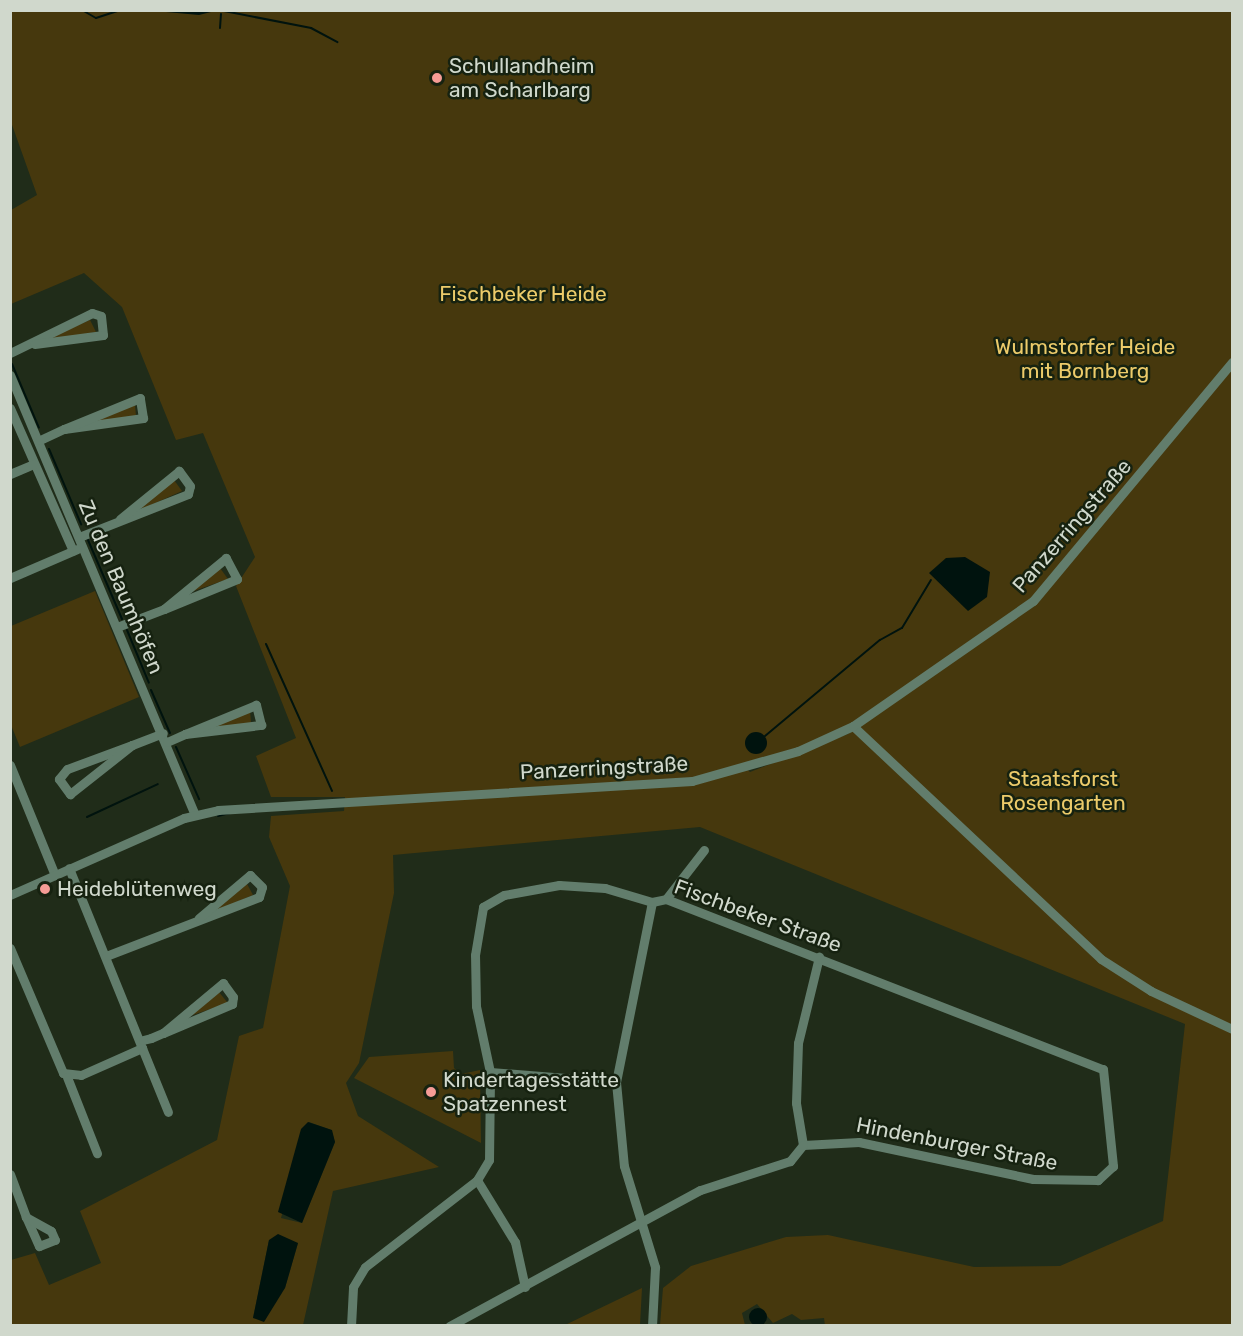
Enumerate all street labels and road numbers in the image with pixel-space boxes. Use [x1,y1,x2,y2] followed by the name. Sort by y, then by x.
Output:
[1007,454,1137,598] street label: Panzerringstraße
[73,496,169,678] street label: Zu den Baumhöfen
[519,751,689,785] street label: Panzerringstraße
[671,874,845,958] street label: Fischbeker Straße
[854,1112,1060,1176] street label: Hindenburger Straße

